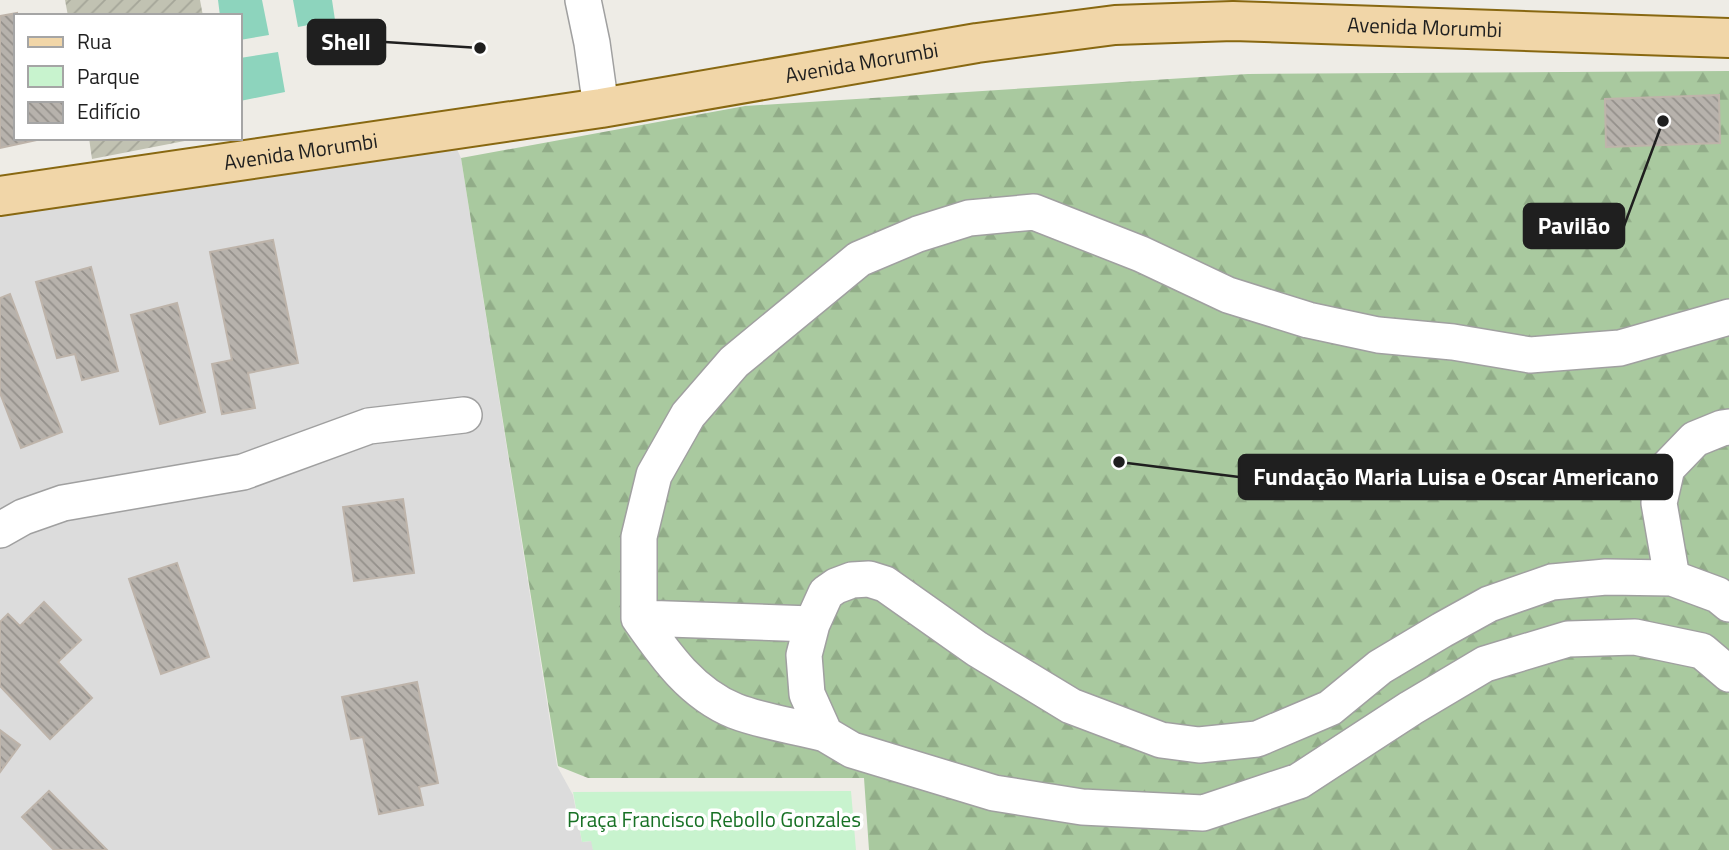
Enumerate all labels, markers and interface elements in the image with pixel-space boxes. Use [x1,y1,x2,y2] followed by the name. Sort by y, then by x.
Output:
[1347,8,1503,45] street label: Avenida Morumbi
[14,14,242,140] legend
[308,20,385,64] callout: Shell
[321,24,371,59] text: Shell
[77,25,112,57] text: Rua
[782,33,941,91] street label: Avenida Morumbi
[77,60,140,92] text: Parque
[77,95,141,127] text: Edifício
[222,124,380,178] street label: Avenida Morumbi
[1524,204,1624,248] callout: Pavilão
[1538,208,1610,243] text: Pavilão
[1239,455,1672,499] callout: Fundação Maria Luisa e Oscar Americano
[1253,459,1659,494] text: Fundação Maria Luisa e Oscar Americano
[567,803,861,835] park label: Praça Francisco Rebollo Gonzales

